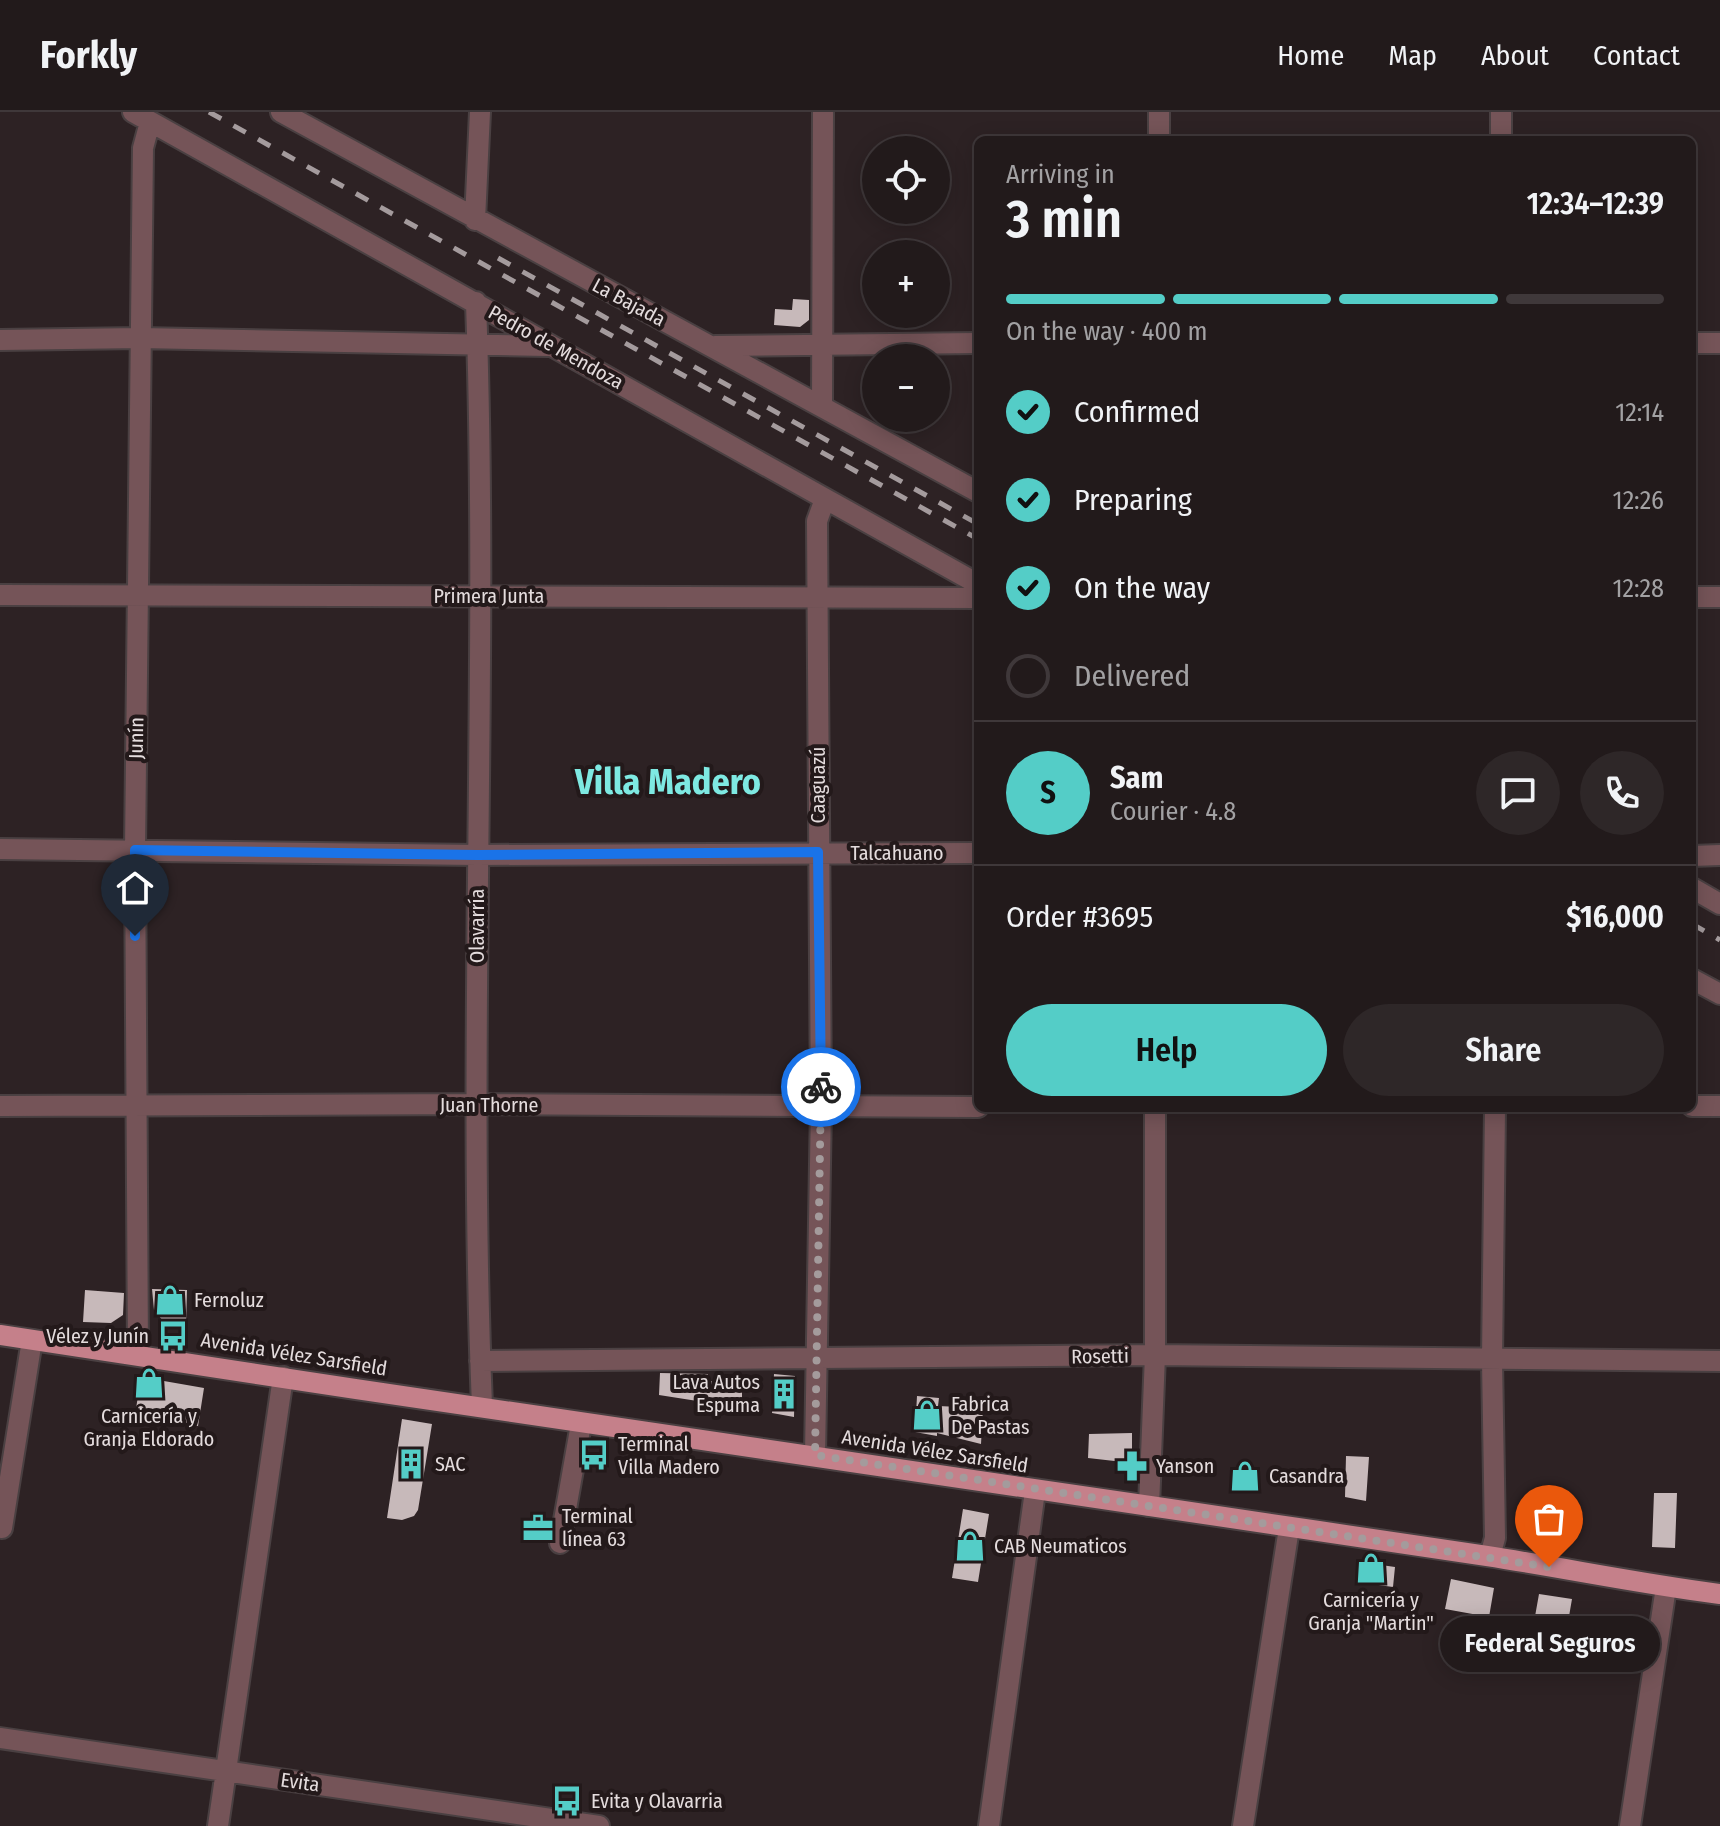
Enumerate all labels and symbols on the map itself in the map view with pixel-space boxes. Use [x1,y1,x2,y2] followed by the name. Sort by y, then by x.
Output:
[588,273,670,331] street label: La Bajada
[484,300,628,394] street label: Pedro de Mendoza
[434,584,544,608] street label: Primera Junta
[124,717,148,759] street label: Junín
[806,747,830,823] street label: Caaguazú
[574,760,761,804] district label: Villa Madero
[850,841,944,865] street label: Talcahuano
[101,854,169,936] pin
[465,889,489,963] street label: Olavarría
[781,1047,861,1127] courier
[440,1093,538,1117] street label: Juan Thorne
[153,1283,187,1317] shop icon: Fernoluz
[194,1288,264,1312] place label: Fernoluz
[156,1319,190,1353] bus stop icon: Vélez y Junín
[46,1324,149,1348] place label: Vélez y Junín
[199,1327,389,1381] street label: Avenida Vélez Sarsfield
[1071,1343,1129,1369] street label: Rosetti
[132,1366,166,1400] shop icon: Carnicería y Granja Eldorado
[672,1370,760,1417] place label: Lava Autos Espuma
[767,1377,801,1411] building icon: Lava Autos Espuma
[951,1392,1029,1439] place label: Fabrica De Pastas
[910,1398,944,1432] shop icon: Fabrica De Pastas
[84,1404,214,1451] place label: Carnicería y Granja Eldorado
[840,1424,1030,1478] street label: Avenida Vélez Sarsfield
[618,1432,720,1479] place label: Terminal Villa Madero
[577,1438,611,1472] bus stop icon: Terminal Villa Madero
[394,1447,428,1481] building icon: SAC
[1115,1449,1149,1483] pharmacy icon: Yanson
[435,1452,465,1476] place label: SAC
[1156,1454,1214,1478] place label: Yanson
[1228,1459,1262,1493] shop icon: Casandra
[1269,1464,1344,1488] place label: Casandra
[1515,1485,1583,1567] pin
[562,1504,633,1551] place label: Terminal línea 63
[521,1511,555,1545] office icon: Terminal línea 63
[953,1529,987,1563] shop icon: CAB Neumaticos
[994,1534,1127,1558] place label: CAB Neumaticos
[1354,1551,1388,1585] shop icon: Carnicería y Granja "Martin"
[1308,1588,1434,1635] place label: Carnicería y Granja "Martin"
[1439,1615,1659,1671] callout: Federal Seguros
[279,1767,321,1797] street label: Evita
[550,1784,584,1818] bus stop icon: Evita y Olavarria
[591,1789,723,1813] place label: Evita y Olavarria

